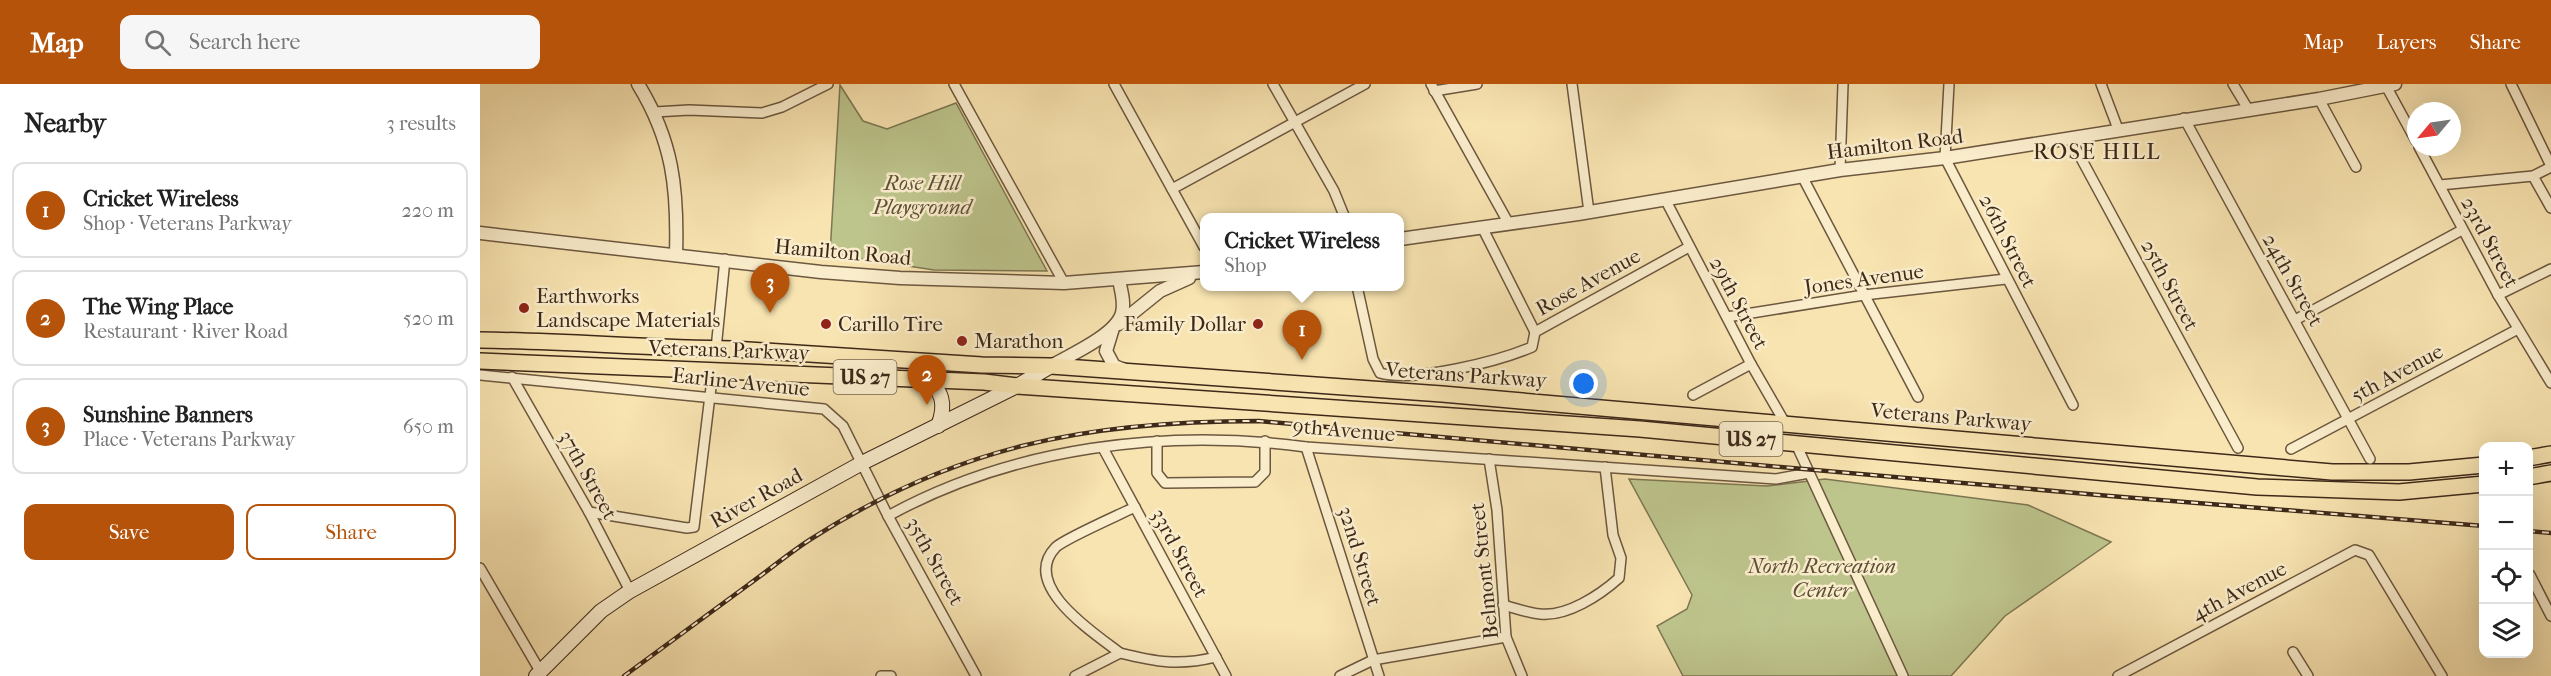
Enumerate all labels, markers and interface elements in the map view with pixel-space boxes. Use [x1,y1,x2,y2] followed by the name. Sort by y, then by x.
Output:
[120,15,540,69] search box
[30,26,84,59] text: Map
[141,26,174,59] icon: search
[189,29,300,55] text: Search here
[2303,30,2344,54] text: Map
[2377,30,2436,54] text: Layers
[2469,30,2521,54] text: Share
[2407,102,2461,156] north arrow
[24,108,106,139] text: Nearby
[387,112,456,135] text: 3 results
[1825,124,1965,164] street label: Hamilton Road
[2033,139,2161,165] district label: ROSE HILL
[872,171,974,219] park label: Rose Hill Playground
[83,186,239,212] text: Cricket Wireless
[1974,190,2042,292] street label: 26th Street
[2456,192,2524,292] street label: 23rd Street
[42,199,49,222] text: 1
[401,199,454,222] text: 220 m
[83,212,292,235] text: Shop · Veterans Parkway
[1200,213,1404,291] popup
[1224,228,1380,254] text: Cricket Wireless
[2258,229,2329,331] street label: 24th Street
[774,234,913,270] street label: Hamilton Road
[2136,236,2204,335] street label: 25th Street
[1531,243,1645,321] street label: Rose Avenue
[1705,253,1774,354] street label: 29th Street
[1224,254,1267,277] text: Shop
[1801,259,1925,300] street label: Jones Avenue
[750,264,790,313] pin: 3
[536,284,720,332] place label: Earthworks Landscape Materials
[83,294,233,320] text: The Wing Place
[517,301,531,315] marker: Earthworks Landscape Materials
[40,307,51,330] text: 2
[403,307,454,330] text: 520 m
[1282,310,1322,360] pin: 1
[838,312,943,336] place label: Carillo Tire
[1124,312,1246,336] place label: Family Dollar
[819,317,833,331] marker: Carillo Tire
[1251,317,1265,331] marker: Family Dollar
[83,320,288,343] text: Restaurant · River Road
[974,329,1063,353] place label: Marathon
[955,334,969,348] marker: Marathon
[647,335,811,365] street label: Veterans Parkway
[2347,339,2447,407] street label: 5th Avenue
[908,356,946,405] pin: 2
[1384,357,1548,393] street label: Veterans Parkway
[834,360,896,394] road number: US 27
[671,363,811,401] street label: Earline Avenue
[1569,369,1598,398] your location
[1868,398,2033,436] street label: Veterans Parkway
[83,402,253,428] text: Sunshine Banners
[1292,414,1396,446] street label: 9th Avenue
[41,415,50,438] text: 3
[403,415,454,438] text: 650 m
[1720,422,1782,456] road number: US 27
[554,426,622,524] street label: 37th Street
[83,428,295,451] text: Place · Veterans Parkway
[2479,442,2533,658] map controls
[2479,442,2533,496] button: +
[706,463,807,533] street label: River Road
[2479,496,2533,550] button: −
[1465,501,1503,640] street label: Belmont Street
[1333,503,1387,609] street label: 32nd Street
[24,504,234,560] button: Save
[246,504,456,560] button: Share
[1147,504,1214,602] street label: 33rd Street
[901,513,969,610] street label: 35th Street
[2479,550,2533,604] button: locate
[1747,554,1896,602] park label: North Recreation Center
[2187,556,2291,626] street label: 4th Avenue
[2479,604,2533,658] button: layers

